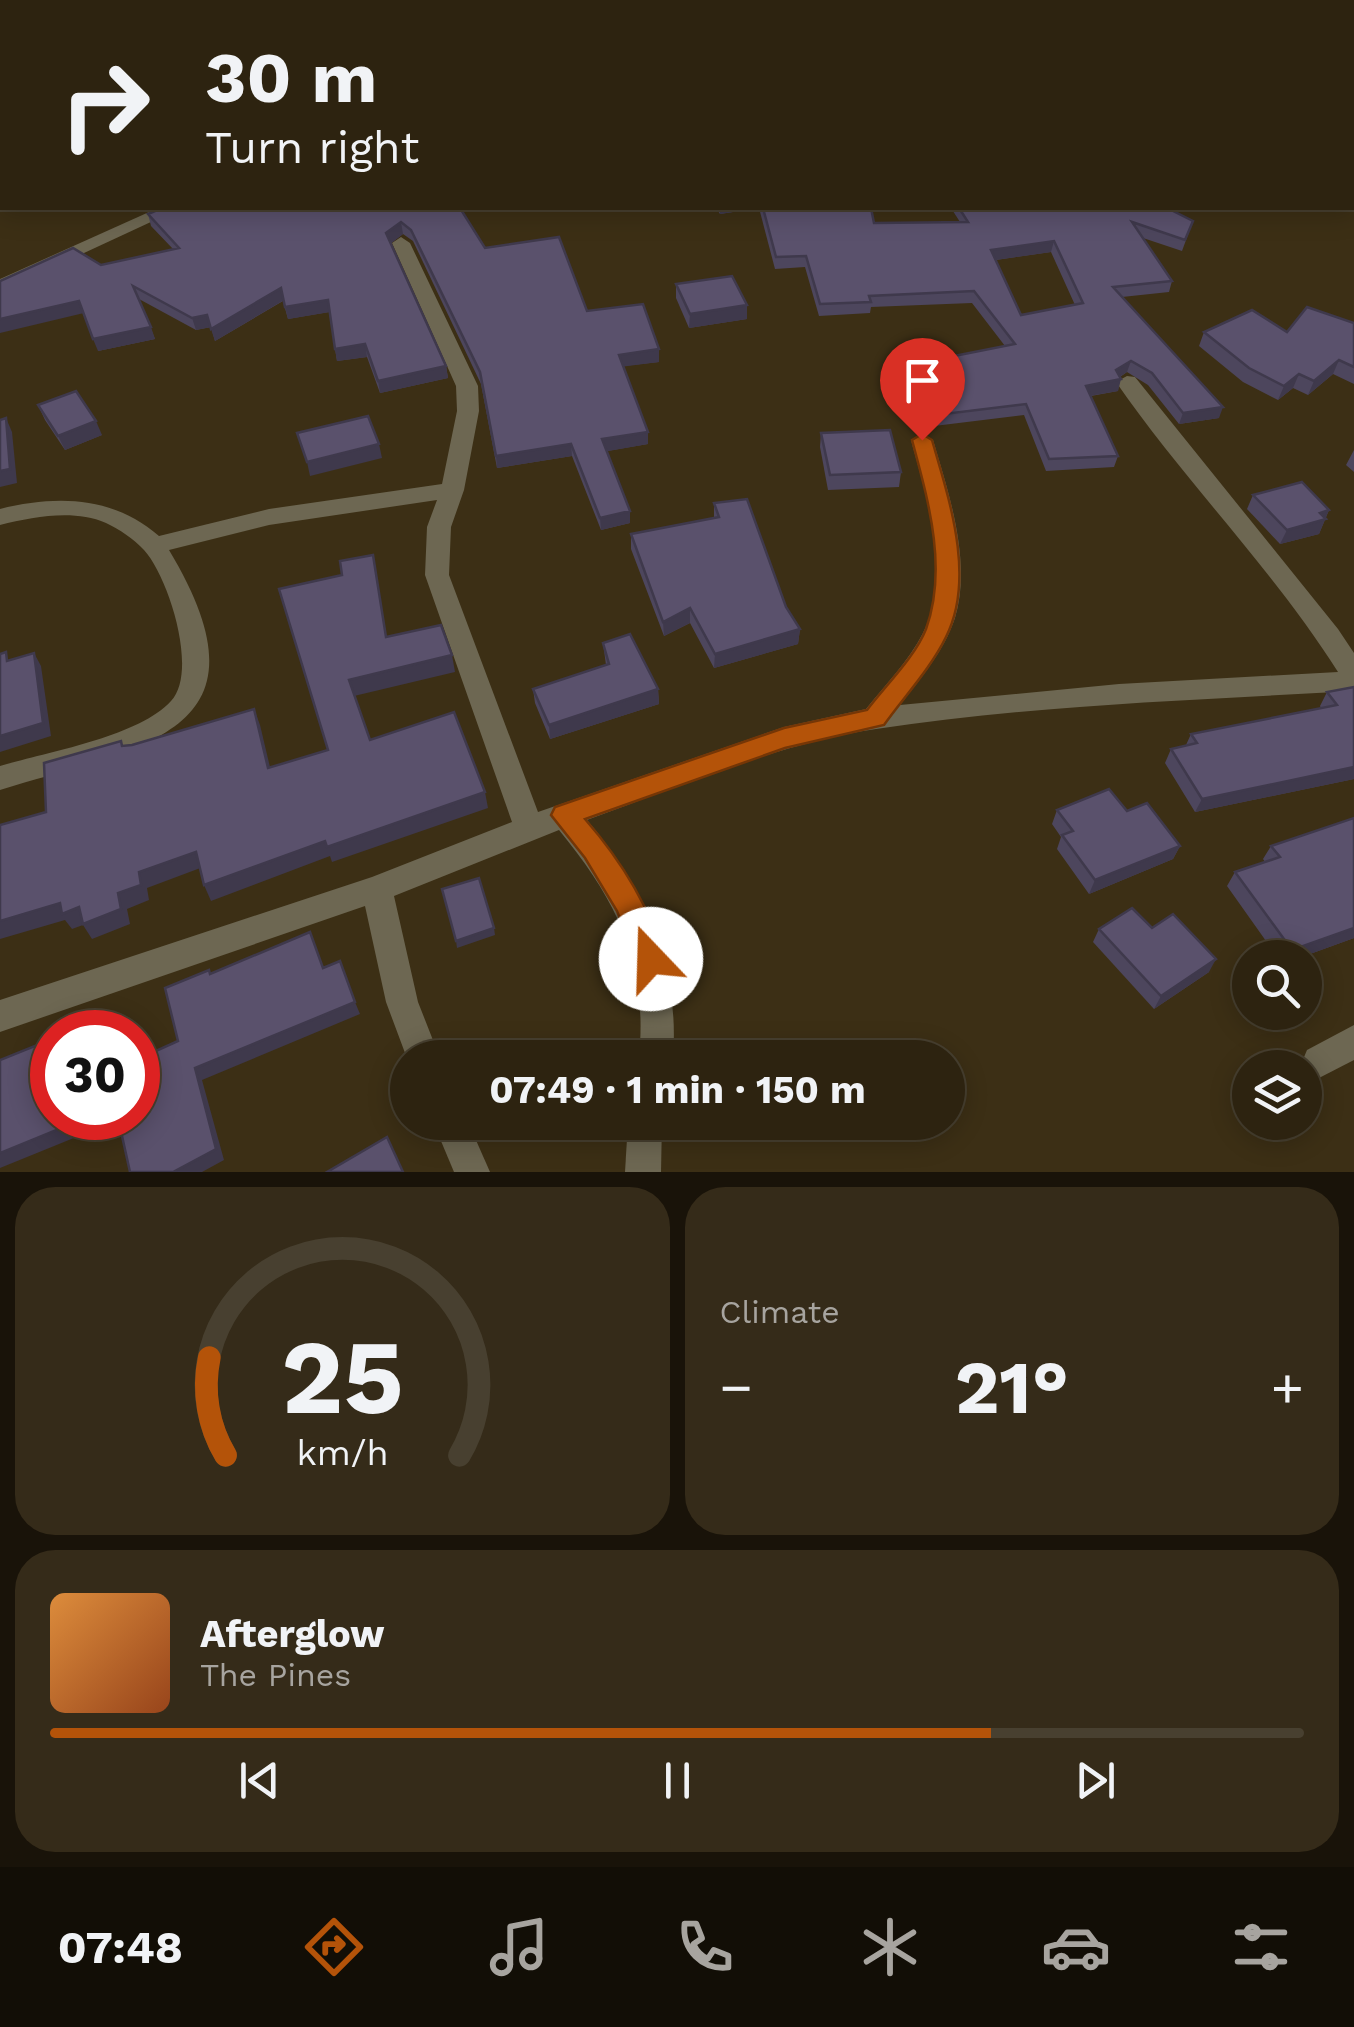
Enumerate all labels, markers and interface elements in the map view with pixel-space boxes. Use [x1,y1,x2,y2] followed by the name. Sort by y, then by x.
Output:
[205,37,377,119] text: 30 m
[40,40,170,170] icon: right
[205,121,419,174] text: Turn right
[880,338,965,441] pin
[895,353,950,408] icon: arrive
[599,907,703,1011] position arrow
[1232,940,1322,1140] map controls
[1232,940,1322,1030] button: search
[30,1010,160,1140] speed limit sign: 30
[1232,1050,1322,1140] button: layers
[489,1068,866,1112] text: 07:49 · 1 min · 150 m
[720,1293,840,1331] text: Climate
[281,1316,404,1438] text: 25
[955,1343,1069,1431] text: 21°
[720,1355,753,1419] text: −
[1271,1355,1304,1419] text: +
[296,1432,388,1474] text: km/h
[200,1612,385,1656] text: Afterglow
[200,1656,351,1694] text: The Pines
[232,1753,287,1808] icon: previous
[650,1753,705,1808] icon: pause
[1068,1753,1123,1808] icon: next
[299,1912,369,1982] icon: directions
[484,1912,554,1982] icon: music
[670,1912,740,1982] icon: phone
[855,1912,925,1982] icon: climate
[1041,1912,1111,1982] icon: car
[1226,1912,1296,1982] icon: filters
[58,1921,183,1974] text: 07:48

